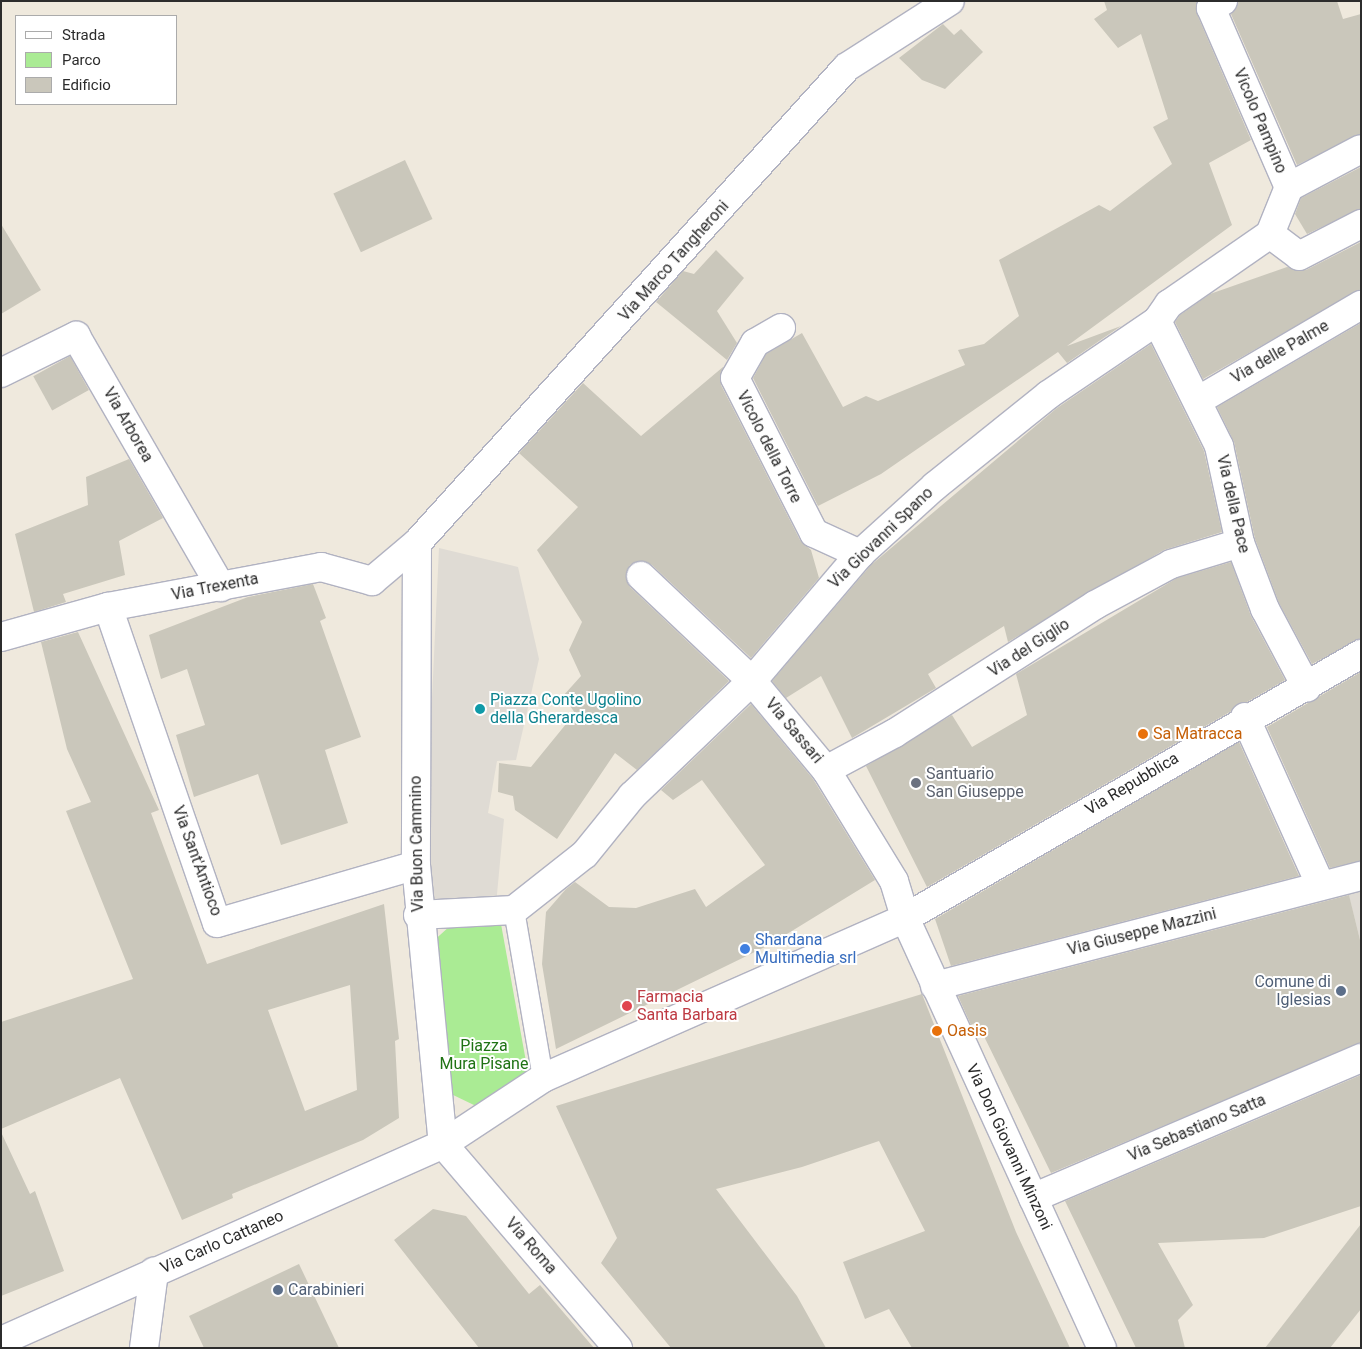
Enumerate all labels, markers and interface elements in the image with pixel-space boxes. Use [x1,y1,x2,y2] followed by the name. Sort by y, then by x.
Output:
[15,15,178,105] legend
[62,26,105,44] text: Strada
[62,51,101,69] text: Parco
[1229,66,1291,176] street label: Vicolo Pampino
[62,76,111,94] text: Edificio
[615,197,733,325] street label: Via Marco Tangheroni
[1228,316,1332,388] street label: Via delle Palme
[99,384,157,466] street label: Via Arborea
[732,388,806,506] street label: Vicolo della Torre
[1212,453,1254,555] street label: Via della Pace
[825,483,937,593] street label: Via Giovanni Spano
[170,569,260,605] street label: Via Trexenta
[985,615,1073,681] street label: Via del Giglio
[490,690,642,728] place label: Piazza Conte Ugolino della Gherardesca
[761,694,827,768] street label: Via Sassari
[474,703,486,715] marker: Piazza Conte Ugolino della Gherardesca
[1153,724,1242,744] place label: Sa Matracca
[1137,728,1149,740] marker: Sa Matracca
[1082,749,1182,819] street label: Via Repubblica
[926,764,1024,802] place label: Santuario San Giuseppe
[406,776,428,912] street label: Via Buon Cammino
[910,777,922,789] marker: Santuario San Giuseppe
[168,803,226,919] street label: Via Sant'Antioco
[1066,904,1218,960] street label: Via Giuseppe Mazzini
[755,930,856,968] place label: Shardana Multimedia srl
[739,943,751,955] marker: Shardana Multimedia srl
[1254,972,1331,1010] place label: Comune di Iglesias
[1335,985,1347,997] marker: Comune di Iglesias
[637,987,738,1025] place label: Farmacia Santa Barbara
[621,1000,633,1012] marker: Farmacia Santa Barbara
[947,1021,987,1041] place label: Oasis
[931,1025,943,1037] marker: Oasis
[440,1036,528,1074] park label: Piazza Mura Pisane
[962,1061,1056,1233] street label: Via Don Giovanni Minzoni
[1125,1090,1269,1166] street label: Via Sebastiano Satta
[157,1206,287,1278] street label: Via Carlo Cattaneo
[501,1214,561,1278] street label: Via Roma
[288,1280,364,1300] place label: Carabinieri
[272,1284,284,1296] marker: Carabinieri

